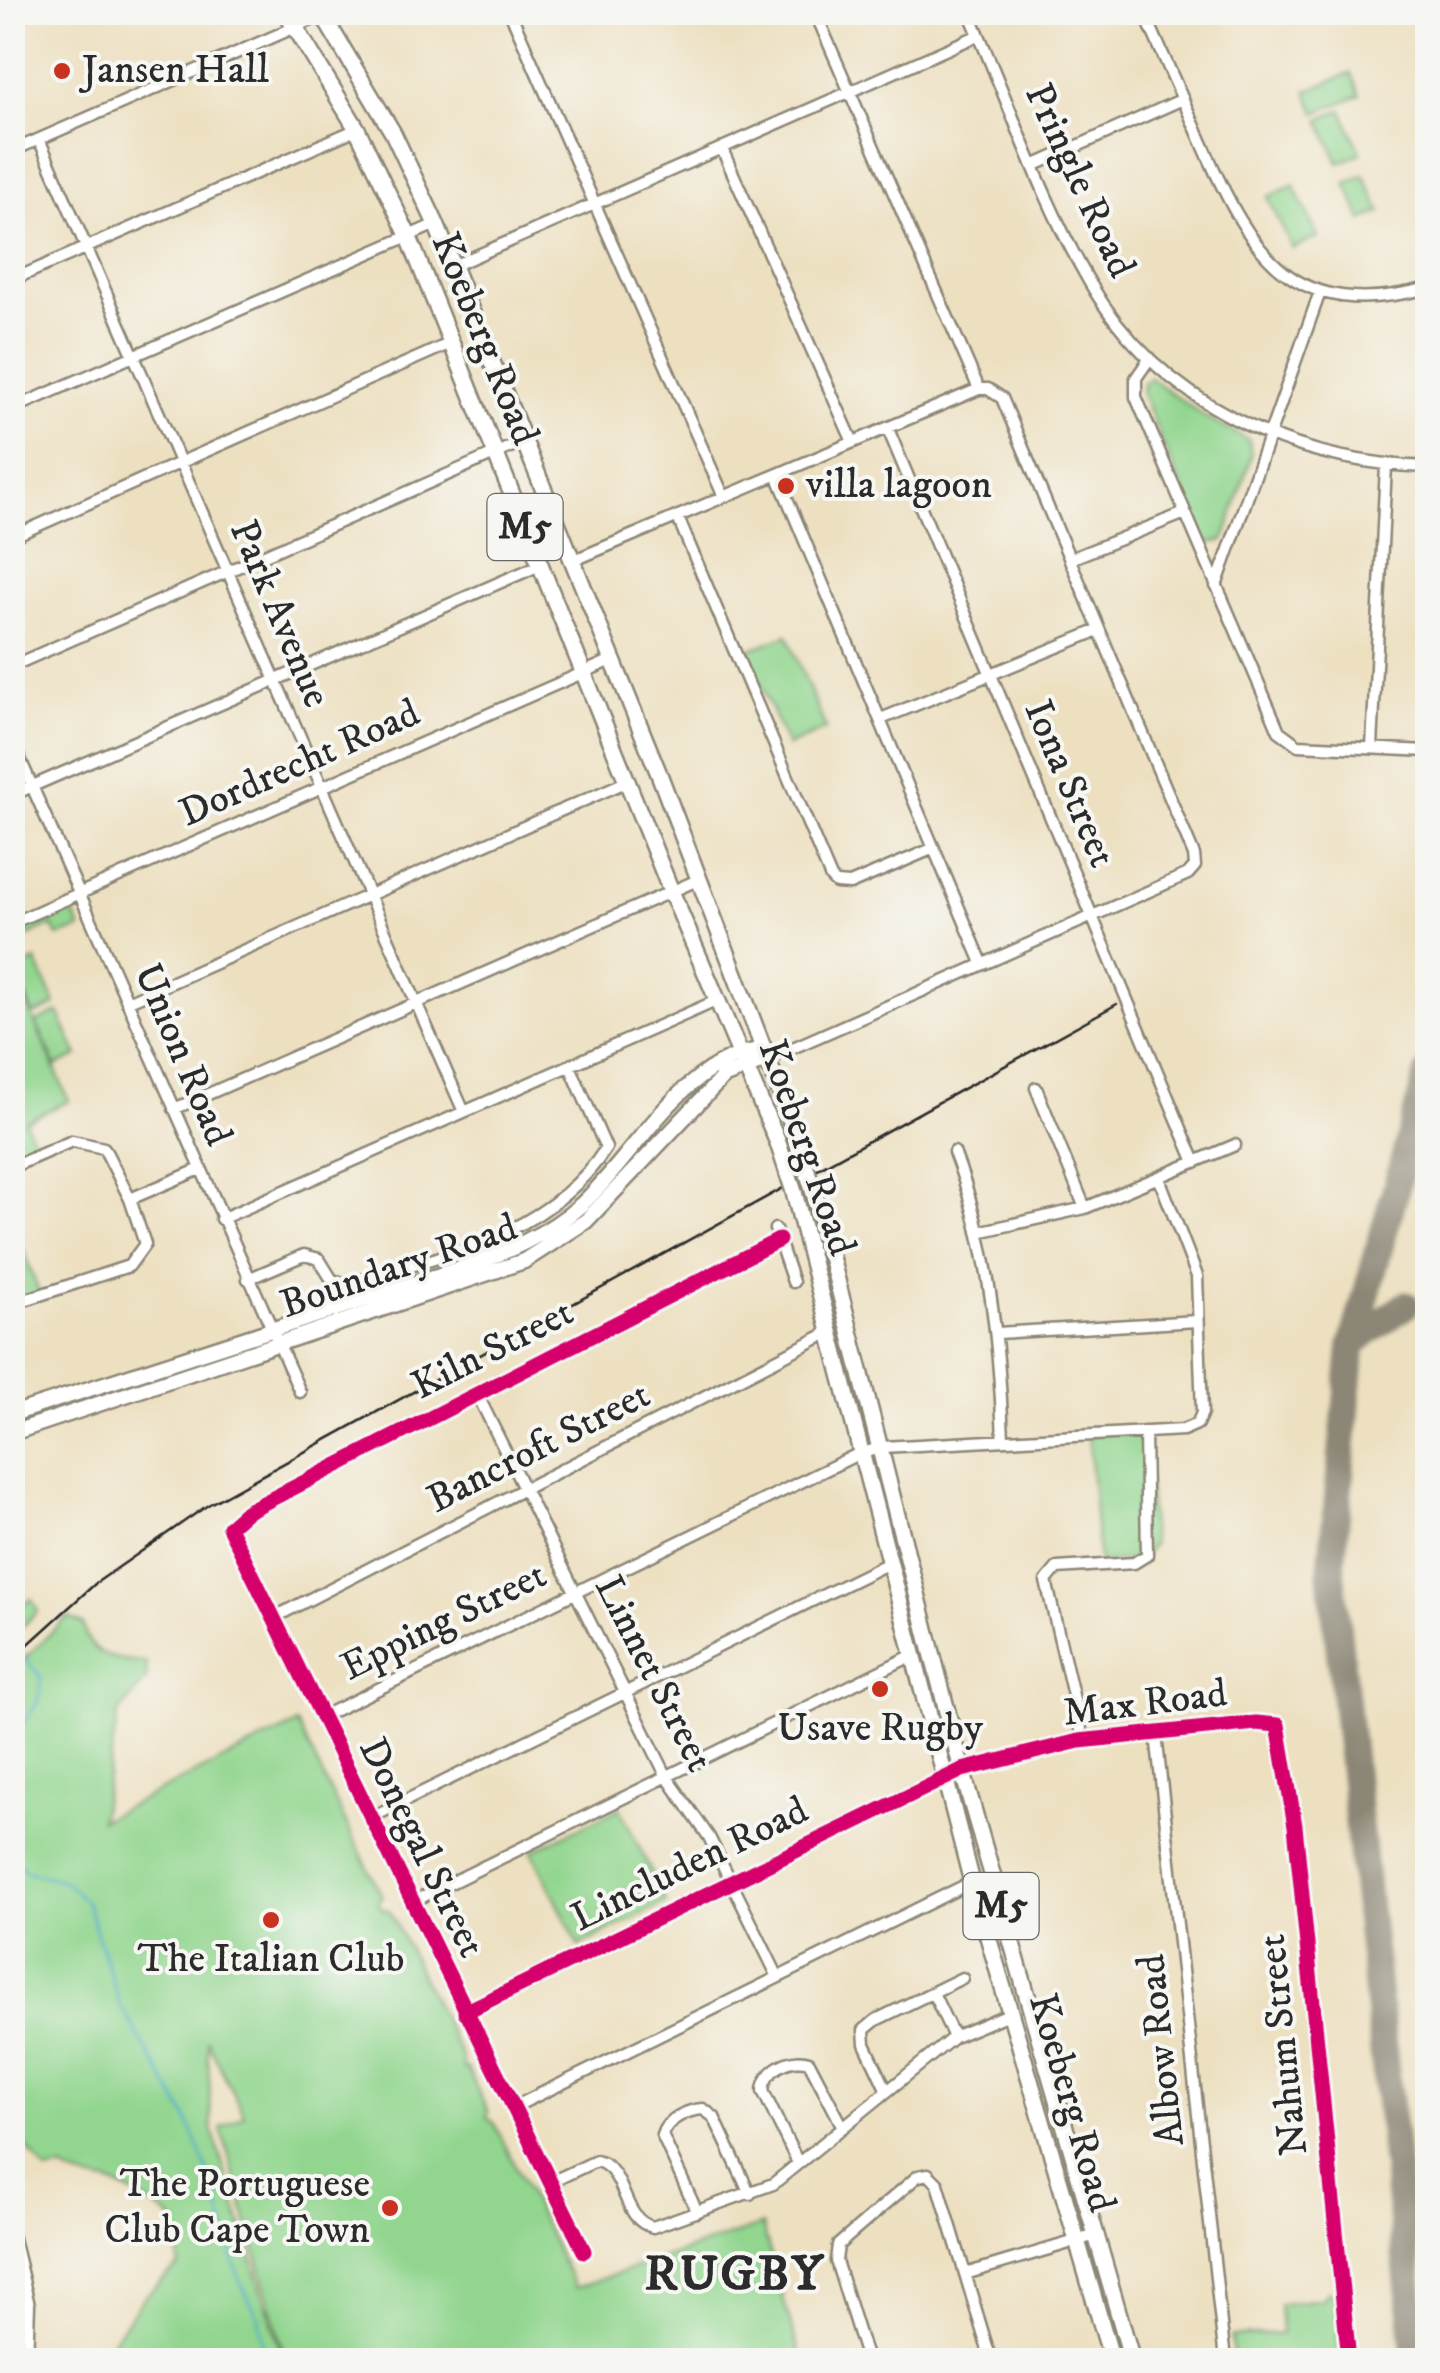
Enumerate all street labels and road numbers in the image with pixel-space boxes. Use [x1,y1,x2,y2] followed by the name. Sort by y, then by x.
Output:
[1012,76,1146,286] street label: Pringle Road
[419,225,549,453] street label: Koeberg Road
[488,494,562,560] road number: M5
[217,513,341,715] street label: Park Avenue
[172,689,428,839] street label: Dordrecht Road
[1012,693,1126,875] street label: Iona Street
[121,956,243,1154] street label: Union Road
[746,1034,866,1262] street label: Koeberg Road
[274,1203,524,1331] street label: Boundary Road
[404,1288,582,1412] street label: Kiln Street
[419,1371,659,1525] street label: Bancroft Street
[333,1551,555,1693] street label: Epping Street
[582,1568,724,1780] street label: Linnet Street
[1060,1669,1230,1739] street label: Max Road
[346,1730,496,1966] street label: Donegal Street
[563,1786,817,1944] street label: Lincluden Road
[964,1873,1038,1939] road number: M5
[1248,1932,1320,2158] street label: Nahum Street
[1127,1952,1197,2148] street label: Albow Road
[1016,1988,1126,2218] street label: Koeberg Road

